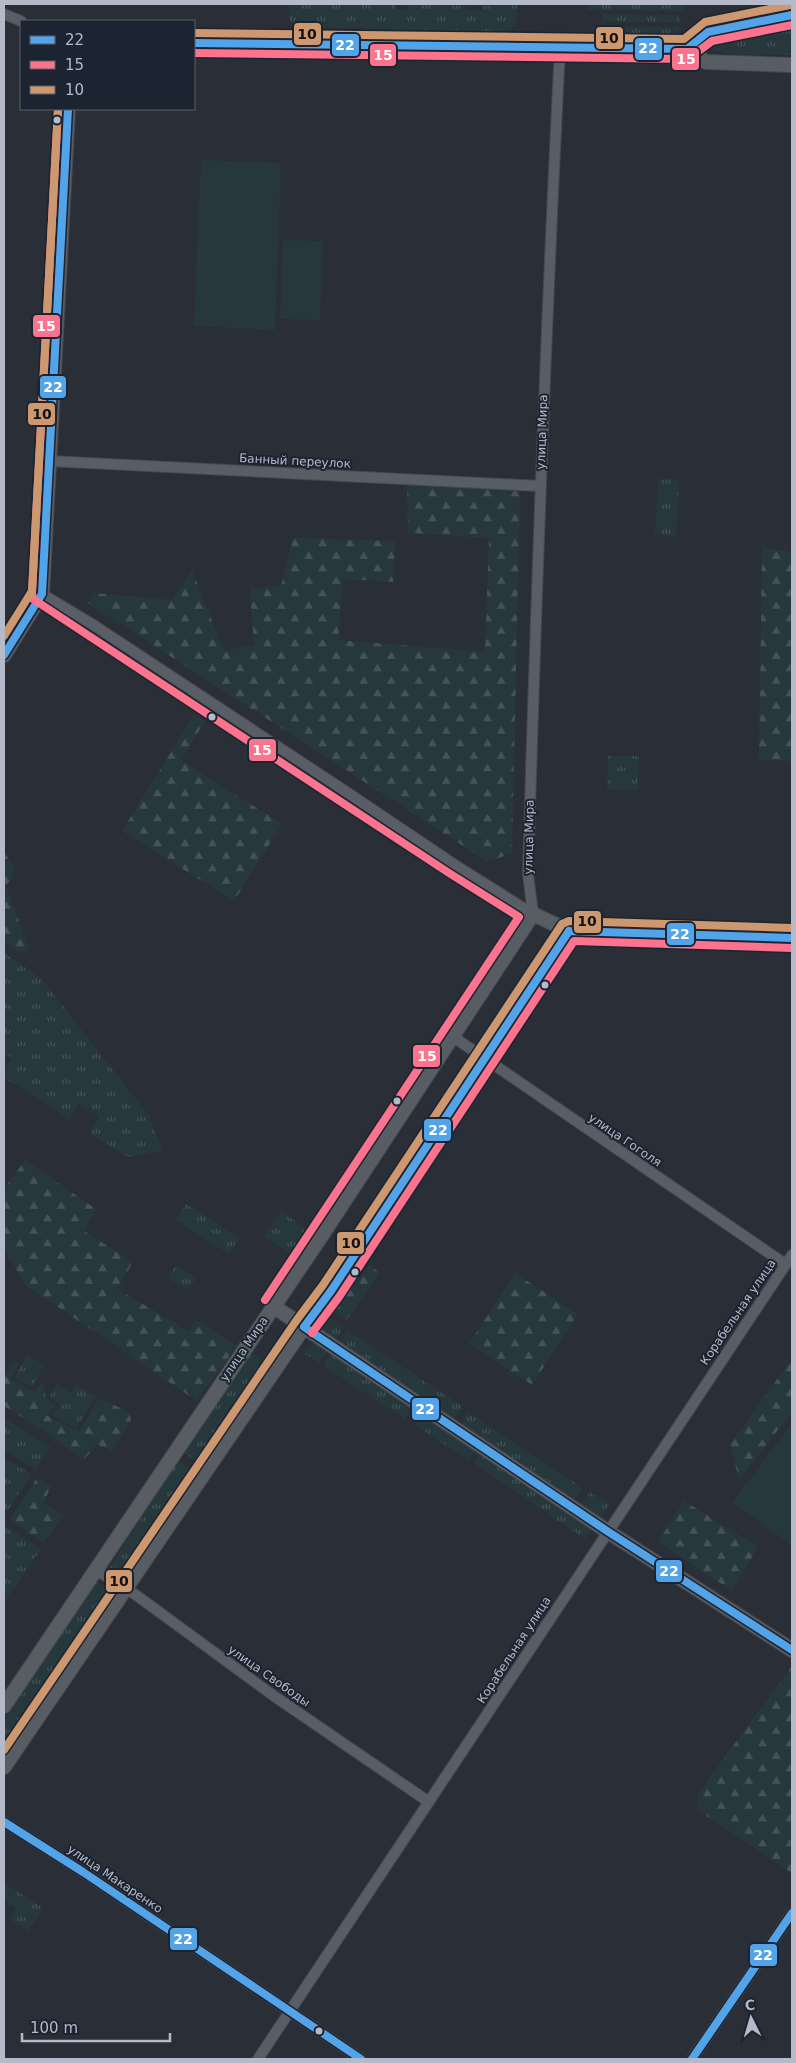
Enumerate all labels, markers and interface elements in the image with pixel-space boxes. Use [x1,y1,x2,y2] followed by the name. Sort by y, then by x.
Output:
[20,20,195,110] legend
[293,22,322,46] line badge: 10
[297,26,317,42] text: 10
[595,26,624,50] line badge: 10
[599,30,619,46] text: 10
[65,31,84,49] text: 22
[331,33,360,57] line badge: 22
[335,37,355,53] text: 22
[634,37,663,61] line badge: 22
[638,40,658,56] text: 22
[369,43,397,67] line badge: 15
[373,47,393,63] text: 15
[671,47,700,71] line badge: 15
[676,51,696,67] text: 15
[65,56,84,74] text: 15
[65,81,84,99] text: 10
[52,115,62,125] unlabelled marker
[32,314,61,338] line badge: 15
[36,318,56,334] text: 15
[39,375,67,399] line badge: 22
[43,379,63,395] text: 22
[534,394,550,470] street label: улица Мира
[27,402,56,426] line badge: 10
[32,406,52,422] text: 10
[239,451,351,471] street label: Банный переулок
[207,712,217,722] unlabelled marker
[248,738,277,762] line badge: 15
[252,742,272,758] text: 15
[521,799,537,875] street label: улица Мира
[573,910,602,934] line badge: 10
[577,913,597,929] text: 10
[666,922,695,946] line badge: 22
[670,926,690,942] text: 22
[540,980,550,990] unlabelled marker
[412,1044,441,1068] line badge: 15
[417,1048,437,1064] text: 15
[392,1096,402,1106] unlabelled marker
[586,1110,664,1170] street label: улица Гоголя
[423,1118,452,1142] line badge: 22
[428,1122,448,1138] text: 22
[336,1231,365,1255] line badge: 10
[341,1235,361,1251] text: 10
[697,1256,779,1368] street label: Корабельная улица
[350,1267,360,1277] unlabelled marker
[217,1314,271,1384] street label: улица Мира
[411,1397,440,1421] line badge: 22
[415,1401,435,1417] text: 22
[655,1559,683,1583] line badge: 22
[659,1563,679,1579] text: 22
[105,1569,133,1593] line badge: 10
[109,1573,129,1589] text: 10
[474,1594,554,1706] street label: Корабельная улица
[225,1642,313,1710] street label: улица Свободы
[65,1842,165,1916] street label: улица Макаренко
[169,1927,198,1951] line badge: 22
[173,1931,193,1947] text: 22
[749,1943,778,1967] line badge: 22
[753,1947,773,1963] text: 22
[726,1993,776,2043] north arrow
[744,1997,756,2013] text: С
[22,2010,170,2042] scale bar
[30,2019,78,2037] text: 100 m
[314,2026,324,2036] unlabelled marker

